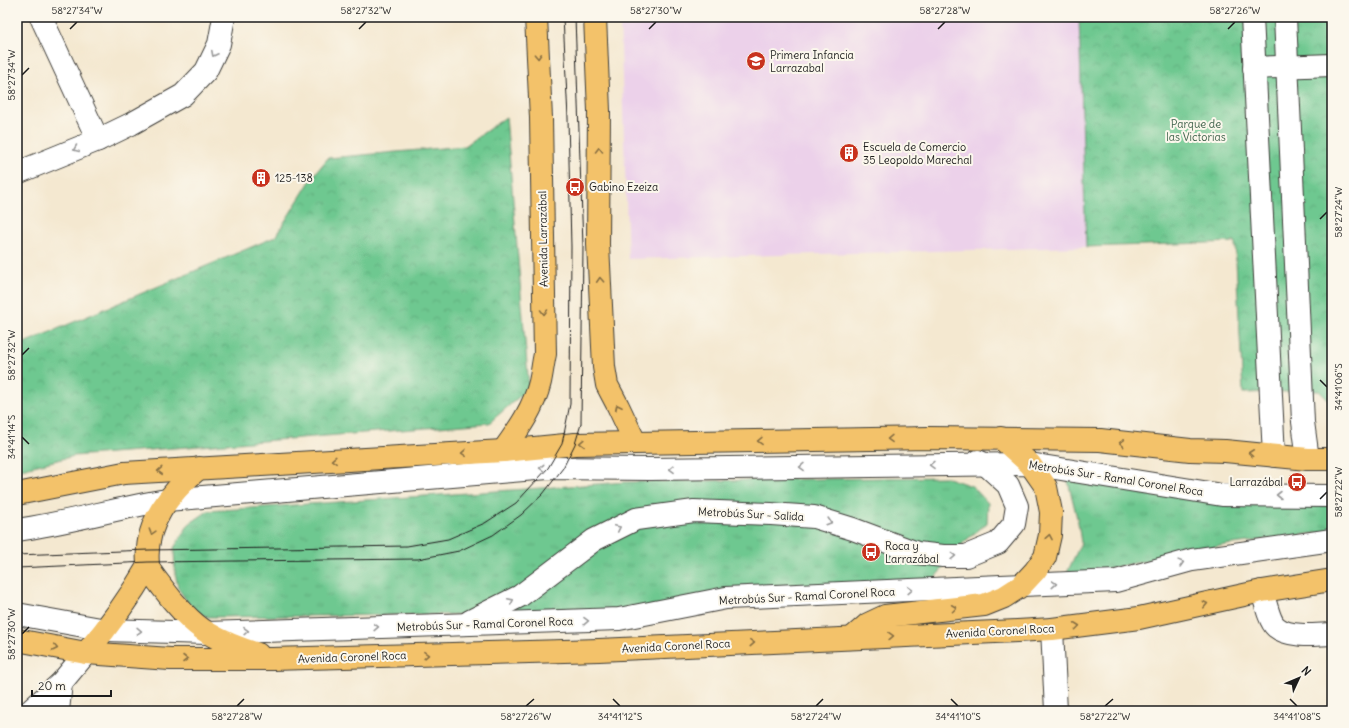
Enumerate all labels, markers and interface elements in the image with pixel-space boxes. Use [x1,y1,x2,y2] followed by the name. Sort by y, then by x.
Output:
[51,4,103,17] text: 58°27'34"W
[341,4,391,17] text: 58°27'32"W
[630,4,682,17] text: 58°27'30"W
[920,4,970,17] text: 58°27'28"W
[1210,4,1260,17] text: 58°27'26"W
[770,48,854,75] place label: Primera Infancia Larrazabal
[5,49,18,101] text: 58°27'34"W
[211,50,219,58] one-way arrow
[745,50,767,72] school or university icon: Primera Infancia Larrazabal
[533,53,542,59] one-way arrow
[1166,117,1226,144] park label: Parque de las Victorias
[863,140,972,167] place label: Escuela de Comercio 35 Leopoldo Marechal
[838,142,860,164] building icon: Escuela de Comercio 35 Leopoldo Marechal
[72,145,79,153] one-way arrow
[595,147,603,153] one-way arrow
[250,167,272,189] building icon: 125-138
[275,171,313,185] place label: 125-138
[564,176,586,198] bus stop icon: Gabino Ezeiza
[589,180,658,194] place label: Gabino Ezeiza
[1332,187,1345,237] text: 58°27'24"W
[535,191,551,287] street label: Avenida Larrazábal
[596,277,604,283] one-way arrow
[540,309,548,315] one-way arrow
[5,330,18,380] text: 58°27'32"W
[1332,363,1345,411] text: 34°41'06"S
[615,404,623,411] one-way arrow
[5,414,18,459] text: 34°41'14"S
[887,435,893,443] one-way arrow
[757,437,763,445] one-way arrow
[1119,438,1125,447] one-way arrow
[579,439,585,448] one-way arrow
[461,448,467,457] one-way arrow
[1248,449,1254,458] one-way arrow
[331,456,337,465] one-way arrow
[1028,457,1204,499] street label: Metrobús Sur - Ramal Coronel Roca
[929,461,935,469] one-way arrow
[799,463,805,471] one-way arrow
[539,464,545,473] one-way arrow
[669,465,675,473] one-way arrow
[157,466,163,475] one-way arrow
[1332,467,1345,517] text: 58°27'22"W
[1286,471,1308,493] bus stop icon: Larrazábal
[1229,475,1283,489] place label: Larrazábal
[1276,491,1282,499] one-way arrow
[698,504,804,524] street label: Metrobús Sur - Salida
[825,517,832,526] one-way arrow
[614,525,621,533] one-way arrow
[148,528,157,535] one-way arrow
[1044,534,1053,540] one-way arrow
[885,539,939,566] place label: Roca y Larrazábal
[860,541,882,563] bus stop icon: Roca y Larrazábal
[950,552,956,560] one-way arrow
[1177,559,1184,568] one-way arrow
[1051,580,1057,588] one-way arrow
[718,584,896,608] street label: Metrobús Sur - Ramal Coronel Roca
[907,586,913,595] one-way arrow
[507,598,514,606] one-way arrow
[1202,601,1208,609] one-way arrow
[951,604,957,613] one-way arrow
[5,608,18,660] text: 58°27'30"W
[397,614,573,634] street label: Metrobús Sur - Ramal Coronel Roca
[583,617,589,625] one-way arrow
[945,621,1055,641] street label: Avenida Coronel Roca
[1074,622,1080,631] one-way arrow
[373,623,379,631] one-way arrow
[136,627,142,635] one-way arrow
[243,627,249,636] one-way arrow
[888,632,894,641] one-way arrow
[621,636,731,656] street label: Avenida Coronel Roca
[749,638,755,647] one-way arrow
[52,643,58,651] one-way arrow
[297,648,407,666] street label: Avenida Coronel Roca
[423,650,429,659] one-way arrow
[182,655,188,663] one-way arrow
[1279,658,1319,698] north arrow
[1299,663,1314,679] text: N
[32,672,111,698] scale bar
[38,678,66,693] text: 20 m
[212,710,262,723] text: 58°27'28"W
[501,710,551,723] text: 58°27'26"W
[598,710,643,723] text: 34°41'12"S
[791,710,841,723] text: 58°27'24"W
[935,710,981,723] text: 34°41'10"S
[1080,710,1130,723] text: 58°27'22"W
[1273,710,1321,723] text: 34°41'08"S

